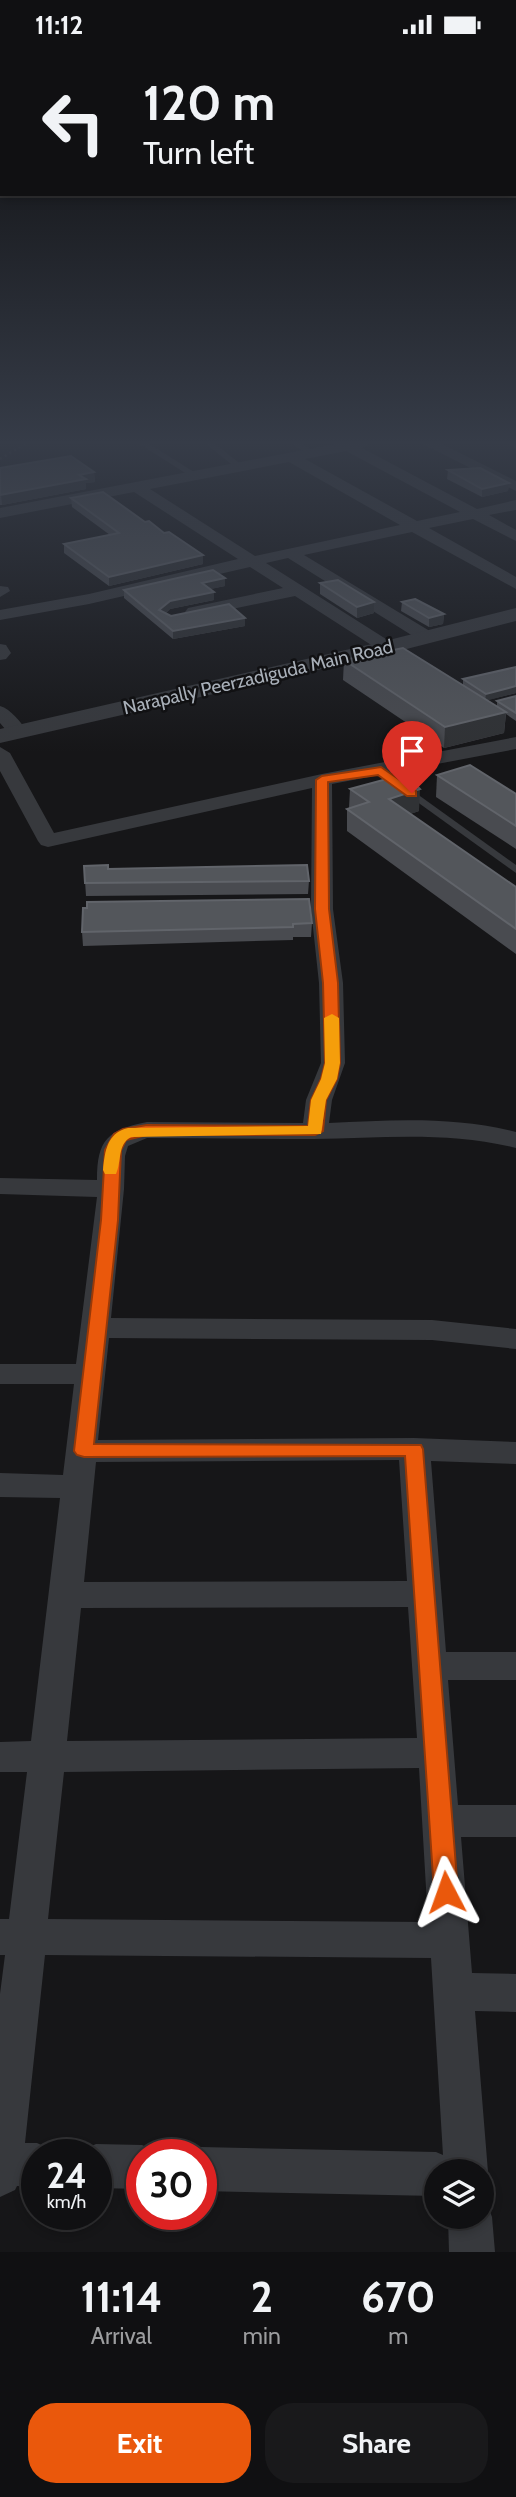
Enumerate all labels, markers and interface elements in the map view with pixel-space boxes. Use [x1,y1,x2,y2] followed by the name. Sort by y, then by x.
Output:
[35,9,83,41] text: 11:12
[143,73,275,132] text: 120 m
[28,77,119,168] icon: left
[143,133,254,172] text: Turn left
[121,635,395,719] street label: Narapally Peerzadiguda Main Road
[382,721,442,793] pin
[393,732,431,770] icon: arrive
[409,1855,483,1929] position arrow
[126,2139,217,2230] speed limit sign: 30
[46,2154,87,2197] text: 24
[424,2159,494,2229] map controls
[424,2159,494,2229] button: layers
[47,2191,86,2213] text: km/h
[80,2271,162,2323] text: 11:14
[251,2271,273,2323] text: 2
[361,2271,436,2323] text: 670
[91,2322,152,2350] text: Arrival
[243,2322,281,2350] text: min
[388,2322,408,2350] text: m
[28,2403,251,2483] button: Exit
[265,2403,488,2483] button: Share

